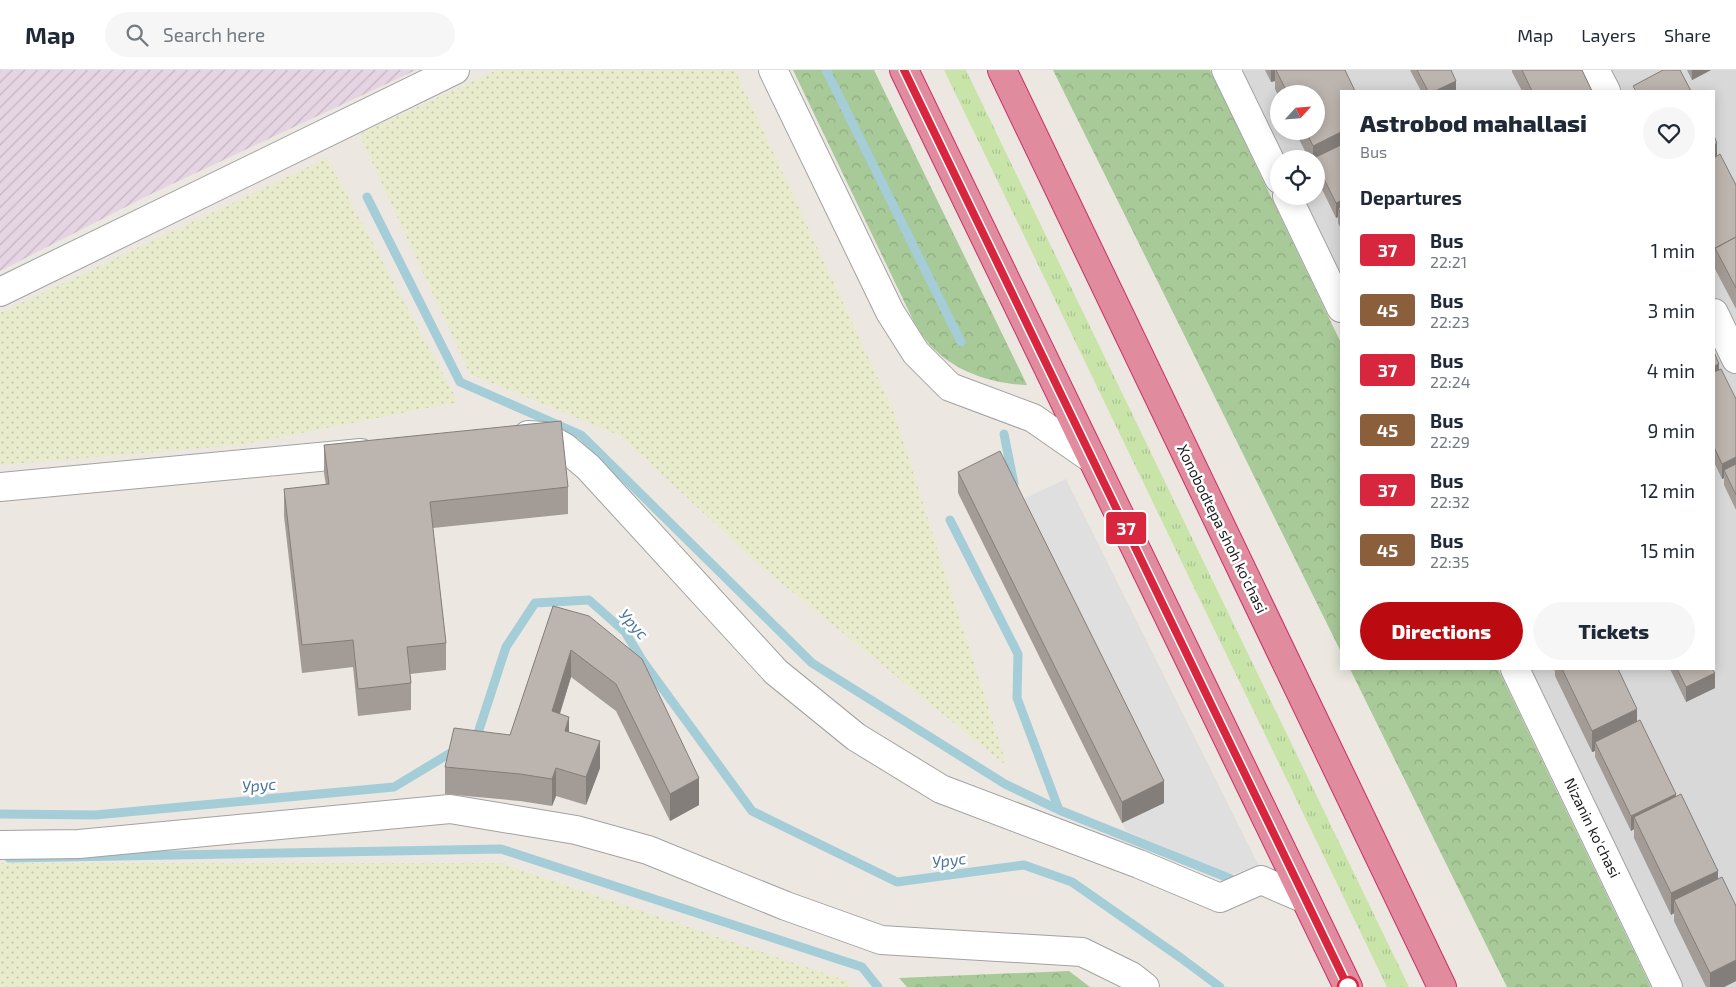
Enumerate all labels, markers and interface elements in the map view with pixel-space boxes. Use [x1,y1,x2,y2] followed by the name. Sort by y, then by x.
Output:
[105,12,455,57] search box
[25,20,75,49] text: Map
[123,21,151,49] icon: search
[163,23,265,46] text: Search here
[1517,24,1553,46] text: Map
[1581,24,1636,46] text: Layers
[1664,24,1711,46] text: Share
[1270,85,1325,140] north arrow
[1270,85,1325,205] map controls
[1643,107,1695,159] button: heart
[1360,108,1587,137] text: Astrobod mahallasi
[1360,142,1387,161] text: Bus
[1270,150,1325,205] button: locate
[1360,186,1462,209] text: Departures
[1430,229,1464,252] text: Bus
[1378,239,1397,261] text: 37
[1651,239,1695,262] text: 1 min
[1430,252,1467,271] text: 22:21
[1430,289,1464,312] text: Bus
[1377,299,1398,321] text: 45
[1648,299,1695,322] text: 3 min
[1430,312,1470,331] text: 22:23
[1430,349,1464,372] text: Bus
[1378,359,1397,381] text: 37
[1647,359,1695,382] text: 4 min
[1430,372,1471,391] text: 22:24
[1430,409,1464,432] text: Bus
[1377,419,1398,441] text: 45
[1647,419,1695,442] text: 9 min
[1430,432,1470,451] text: 22:29
[1174,441,1272,616] street label: Xonobodtepa shoh ko'chasi
[1430,469,1464,492] text: Bus
[1378,479,1397,501] text: 37
[1640,479,1695,502] text: 12 min
[1430,492,1470,511] text: 22:32
[1104,512,1148,544] line badge: 37
[1116,517,1136,539] text: 37
[1430,529,1464,552] text: Bus
[1377,539,1398,561] text: 45
[1641,539,1695,562] text: 15 min
[1430,552,1469,571] text: 22:35
[1360,602,1523,660] button: Directions
[1533,602,1695,660] button: Tickets
[616,605,653,643] water label: Урус
[241,774,277,795] water label: Урус
[1561,775,1625,880] street label: Nizanin ko'chasi
[931,848,967,871] water label: Урус
[1337,976,1359,987] unlabelled marker

